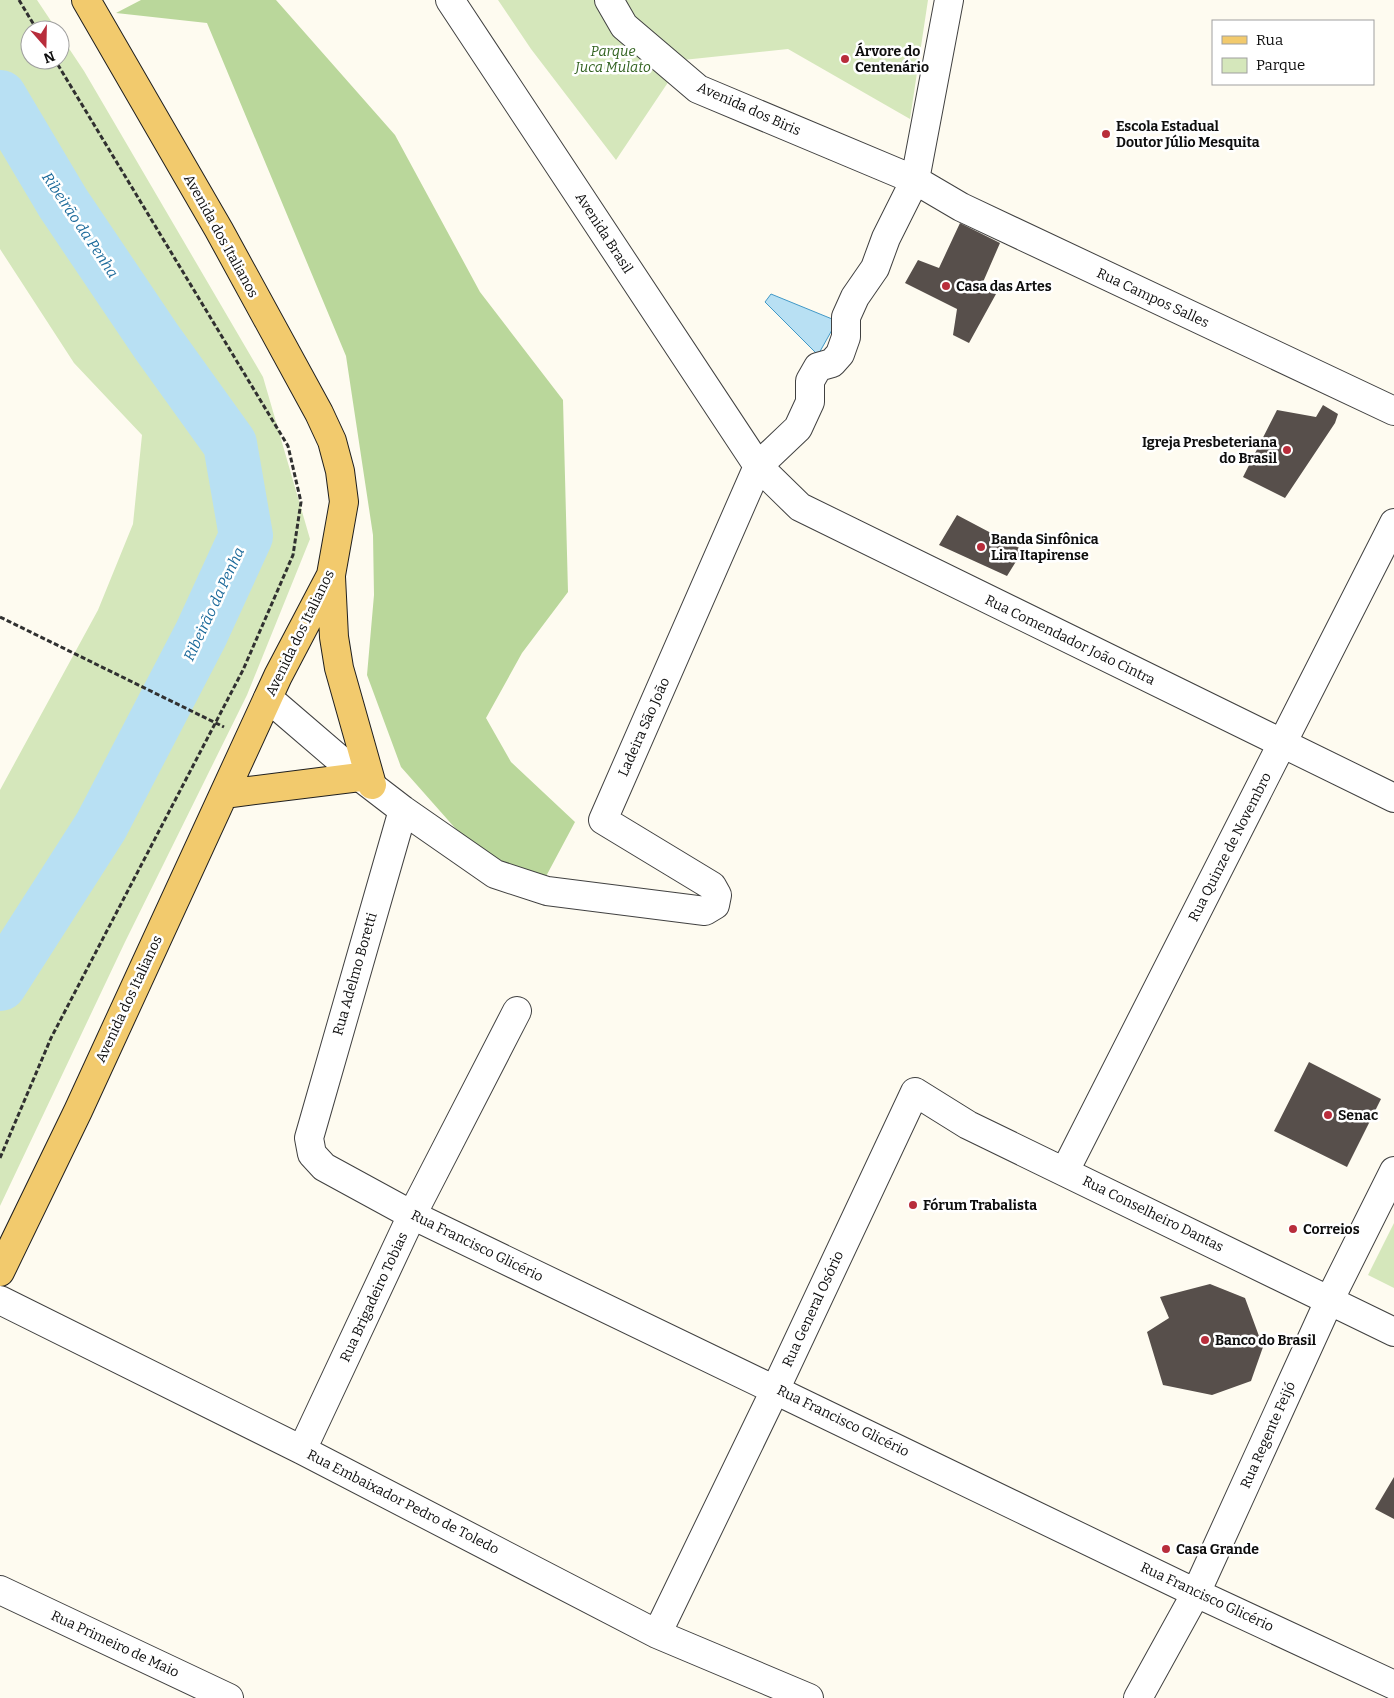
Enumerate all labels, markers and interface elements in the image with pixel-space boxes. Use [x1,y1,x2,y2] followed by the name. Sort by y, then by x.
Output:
[20,20,70,70] north arrow
[1212,20,1374,85] legend
[1256,31,1283,49] text: Rua
[855,42,929,76] place label: Árvore do Centenário
[573,43,651,76] park label: Parque Juca Mulato
[41,47,57,67] text: N
[839,53,851,65] marker: Árvore do Centenário
[1256,56,1305,74] text: Parque
[695,79,803,139] street label: Avenida dos Biris
[1116,118,1260,151] place label: Escola Estadual Doutor Júlio Mesquita
[1100,128,1112,140] marker: Escola Estadual Doutor Júlio Mesquita
[38,169,122,281] water label: Ribeirão da Penha
[180,171,262,301] street label: Avenida dos Italianos
[572,190,636,276] street label: Avenida Brasil
[1094,265,1212,331] street label: Rua Campos Salles
[956,278,1052,295] place label: Casa das Artes
[940,280,952,292] marker: Casa das Artes
[1142,434,1278,467] place label: Igreja Presbeteriana do Brasil
[1281,444,1293,456] marker: Igreja Presbeteriana do Brasil
[991,531,1099,564] place label: Banda Sinfônica Lira Itapirense
[975,541,987,553] marker: Banda Sinfônica Lira Itapirense
[180,544,248,664] water label: Ribeirão da Penha
[262,567,338,699] street label: Avenida dos Italianos
[982,591,1158,689] street label: Rua Comendador João Cintra
[615,675,673,779] street label: Ladeira São João
[1185,770,1275,924] street label: Rua Quinze de Novembro
[329,911,381,1037] street label: Rua Adelmo Boretti
[92,933,166,1065] street label: Avenida dos Italianos
[1338,1107,1378,1124] place label: Senac
[1322,1109,1334,1121] marker: Senac
[1080,1172,1226,1256] street label: Rua Conselheiro Dantas
[923,1197,1037,1214] place label: Fórum Trabalista
[907,1199,919,1211] marker: Fórum Trabalista
[408,1207,546,1285] street label: Rua Francisco Glicério
[1303,1221,1360,1238] place label: Correios
[1287,1223,1299,1235] marker: Correios
[336,1229,412,1365] street label: Rua Brigadeiro Tobias
[779,1248,847,1370] street label: Rua General Osório
[1215,1332,1317,1349] place label: Banco do Brasil
[1199,1334,1211,1346] marker: Banco do Brasil
[1237,1379,1299,1491] street label: Rua Regente Feijó
[774,1382,912,1460] street label: Rua Francisco Glicério
[304,1446,502,1558] street label: Rua Embaixador Pedro de Toledo
[1176,1541,1259,1558] place label: Casa Grande
[1160,1543,1172,1555] marker: Casa Grande
[1138,1559,1276,1635] street label: Rua Francisco Glicério
[48,1607,182,1681] street label: Rua Primeiro de Maio

